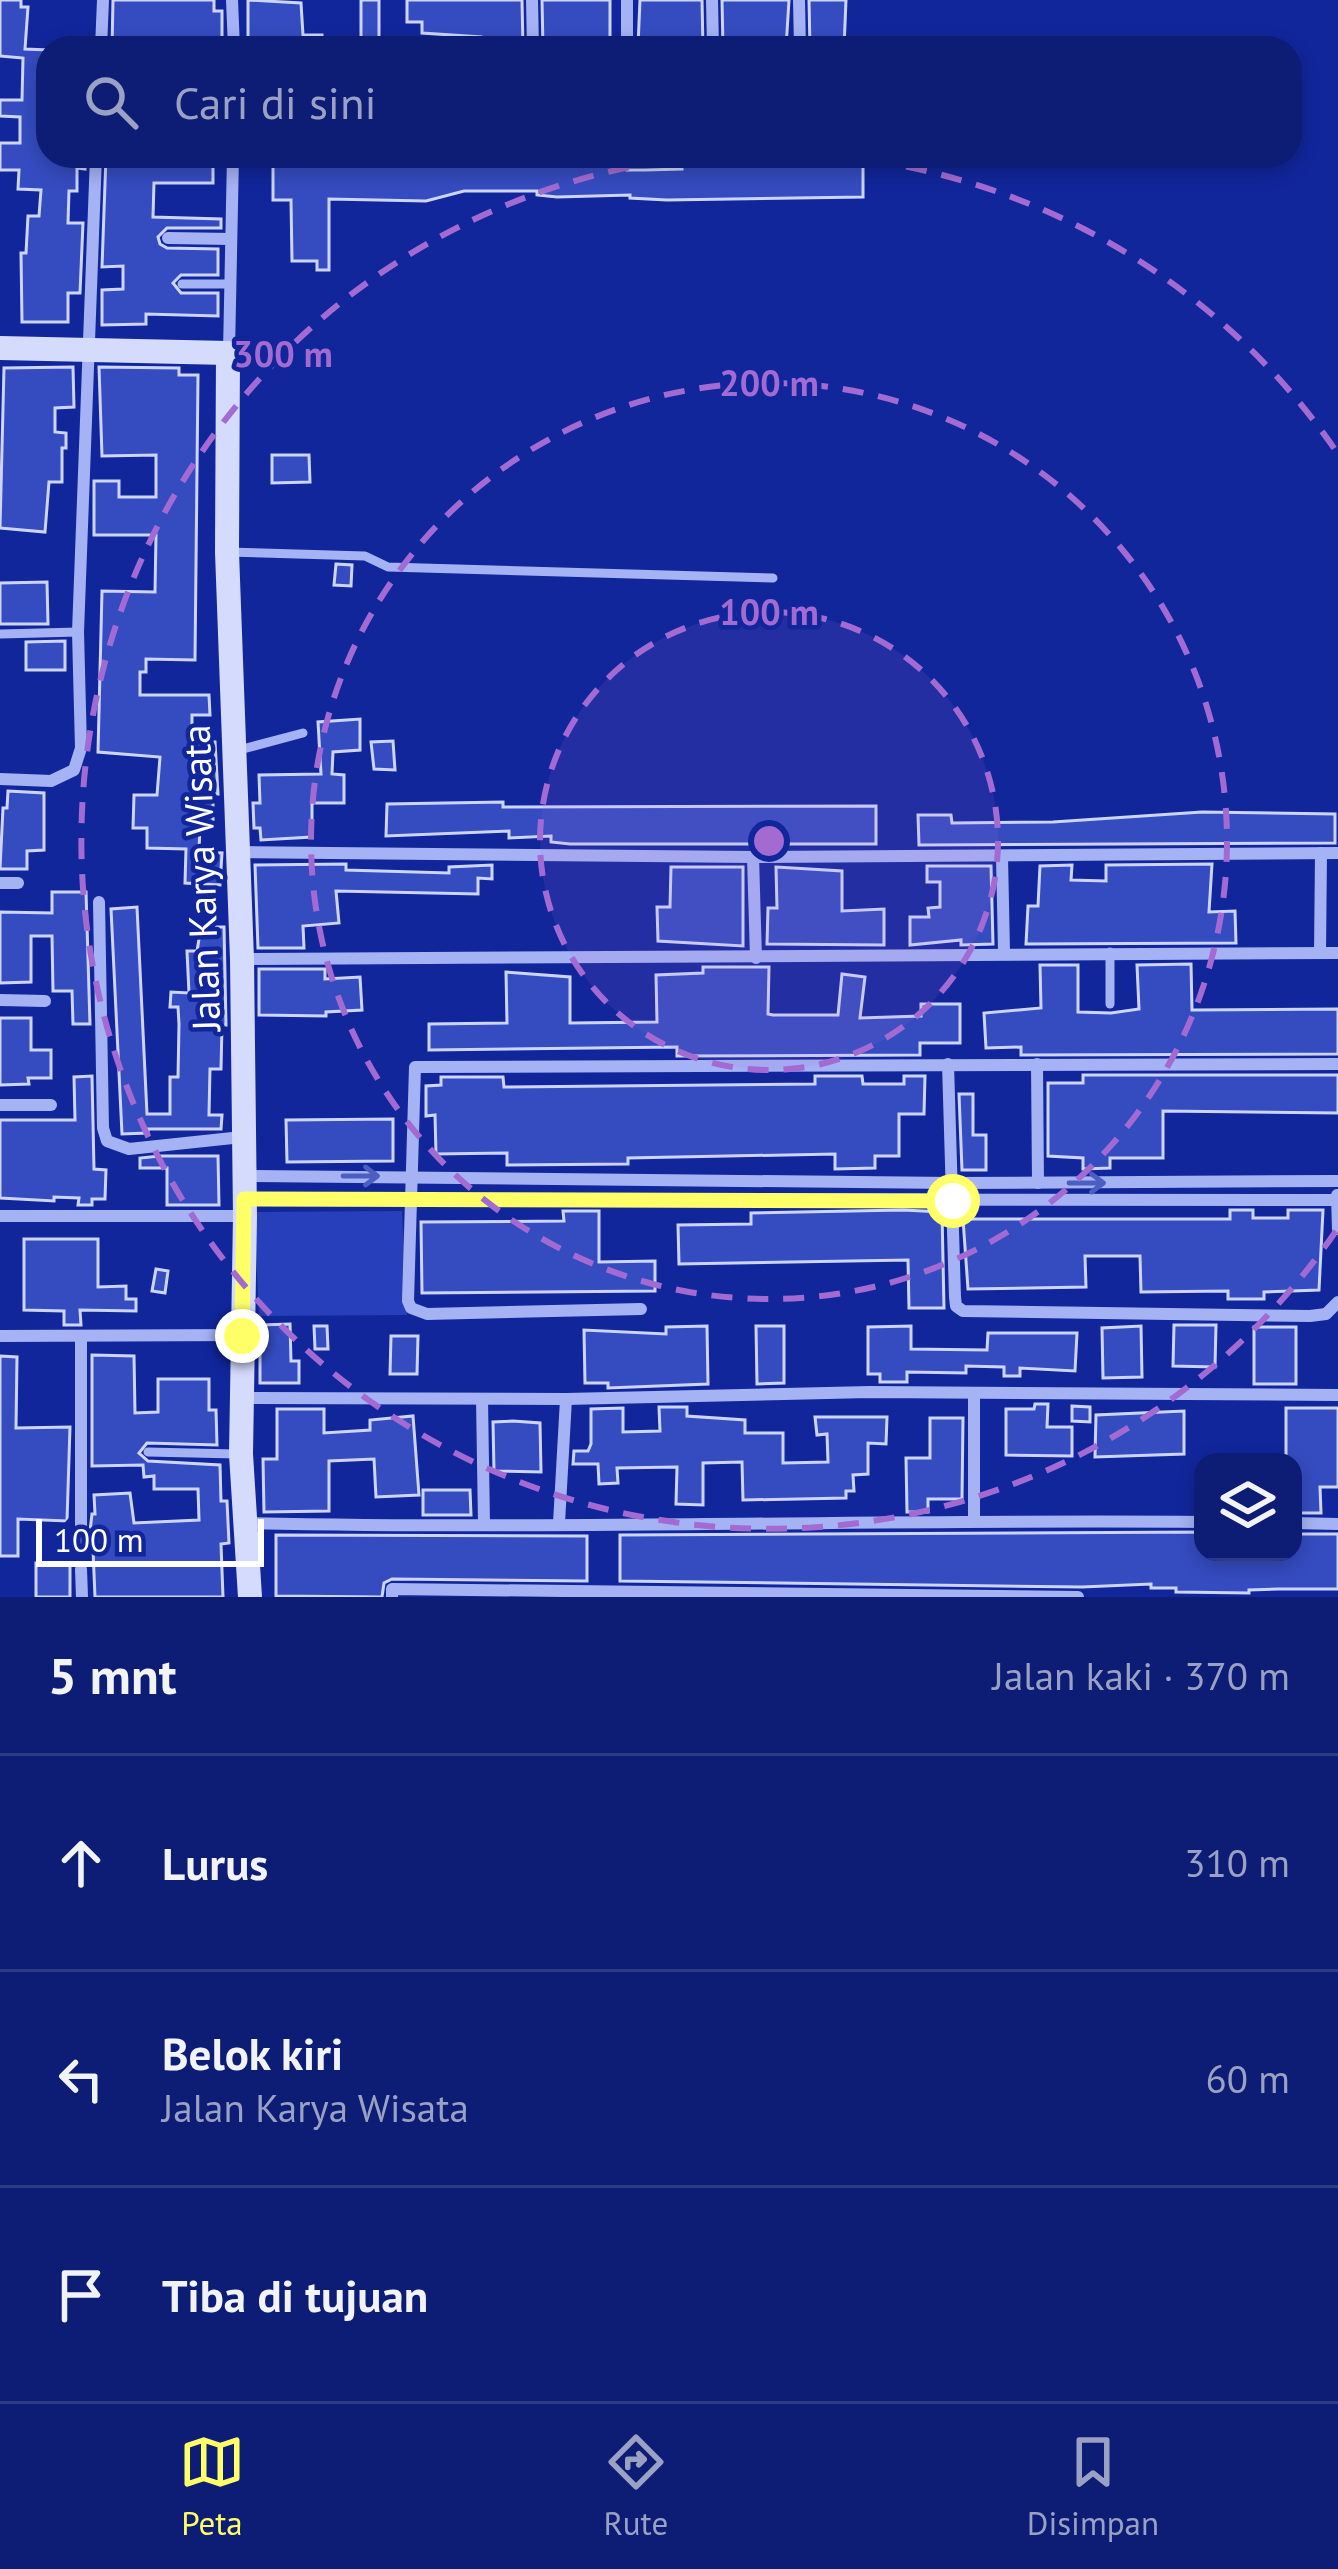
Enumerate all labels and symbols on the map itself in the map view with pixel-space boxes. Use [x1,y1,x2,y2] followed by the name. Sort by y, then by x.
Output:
[233,330,333,377] text: 300 m
[719,359,819,406] text: 200 m
[719,588,819,635] text: 100 m
[170,724,231,1034] street label: Jalan Karya Wisata
[748,820,790,862] centre of rings
[341,1165,380,1187] one-way arrow
[1067,1172,1106,1194] one-way arrow
[926,1174,980,1228] route start
[215,1309,269,1363] route end
[36,1513,264,1566] scale bar

